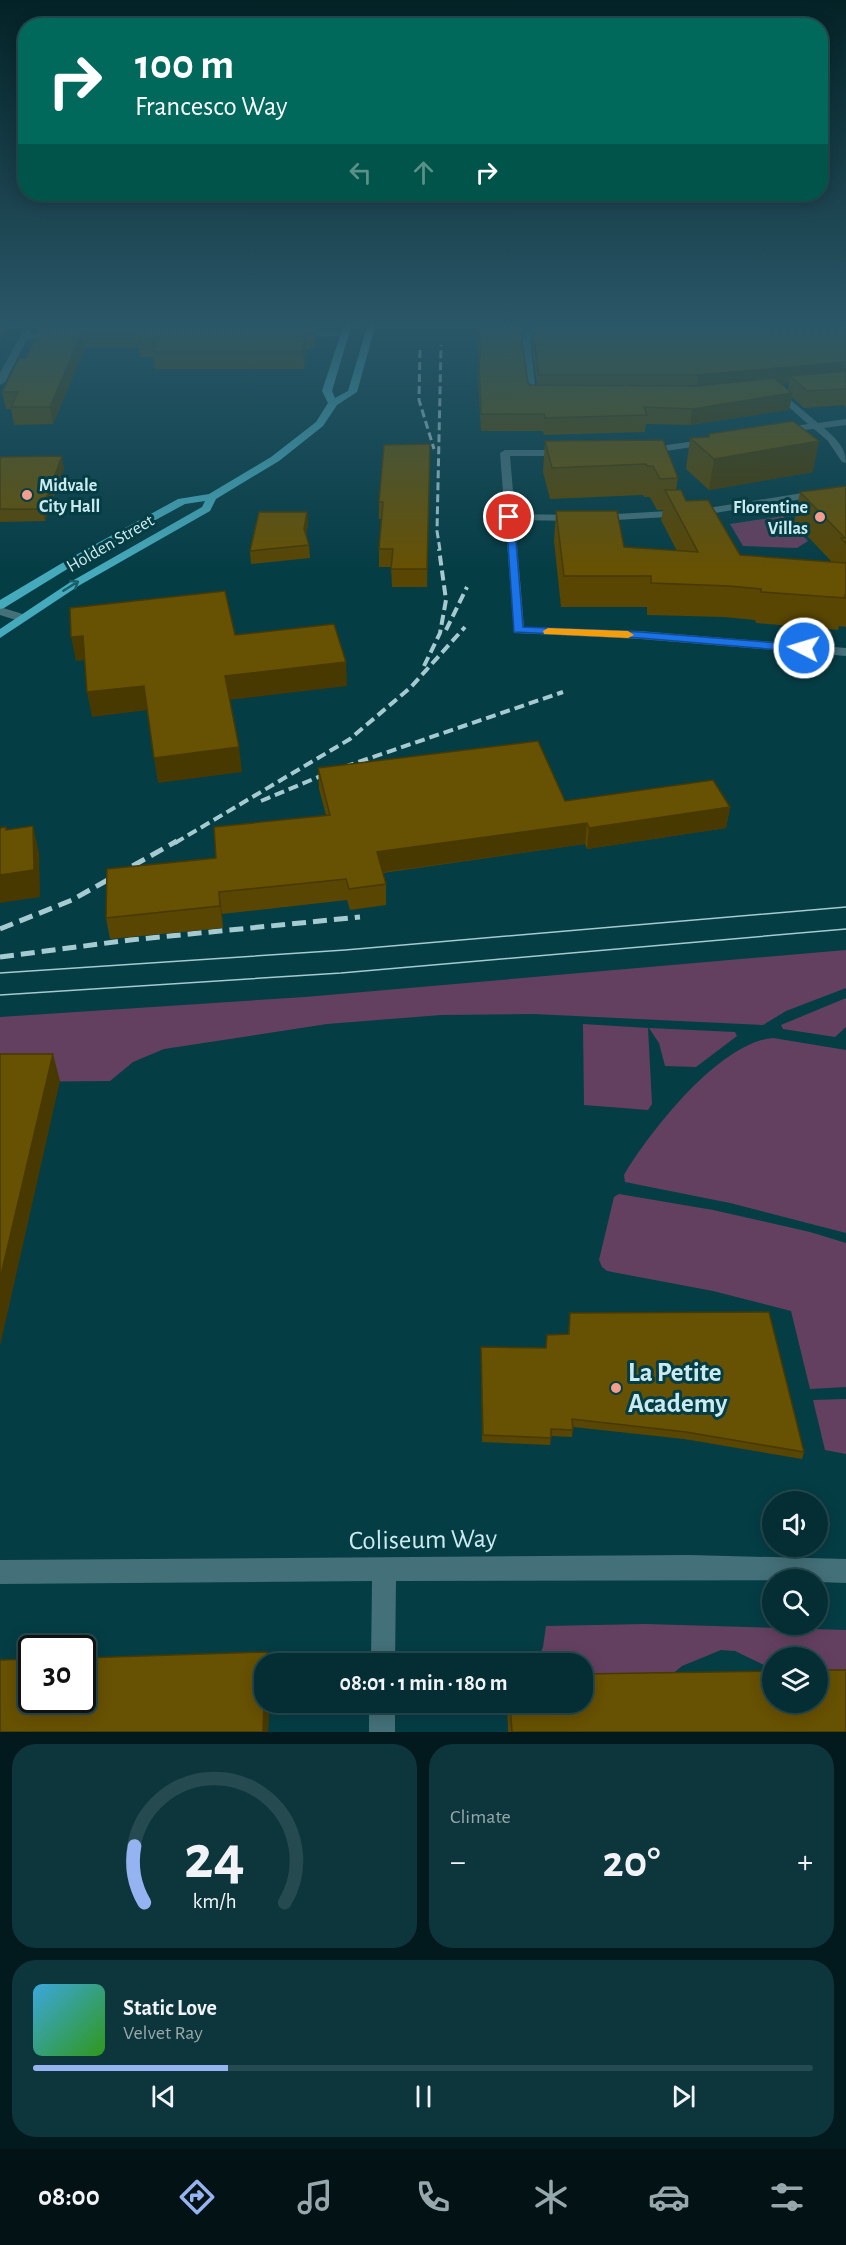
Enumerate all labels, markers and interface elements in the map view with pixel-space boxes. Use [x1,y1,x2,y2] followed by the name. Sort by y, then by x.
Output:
[36,42,114,120] icon: right
[135,44,234,86] text: 100 m
[135,93,288,120] text: Francesco Way
[344,156,377,189] icon: left
[407,156,440,189] icon: ahead
[470,156,503,189] icon: right
[39,477,100,516] place label: Midvale City Hall
[20,488,34,502] marker: Midvale City Hall
[483,491,534,542] pin
[733,499,808,538] place label: Florentine Villas
[492,500,525,533] icon: arrive
[813,510,827,524] marker: Florentine Villas
[64,512,157,576] street label: Holden Street
[63,579,80,592] one-way arrow
[772,616,836,680] position arrow
[628,1359,728,1418] place label: La Petite Academy
[609,1381,623,1395] marker: La Petite Academy
[762,1491,828,1713] map controls
[762,1491,828,1557] button: sound
[349,1525,498,1555] street label: Coliseum Way
[762,1569,828,1635] button: search
[18,1635,96,1713] speed limit sign: 30
[762,1647,828,1713] button: layers
[340,1672,507,1694] text: 08:01 · 1 min · 180 m
[450,1807,511,1827] text: Climate
[184,1827,245,1889] text: 24
[603,1840,660,1885] text: 20°
[450,1846,466,1879] text: −
[797,1846,813,1879] text: +
[192,1891,237,1912] text: km/h
[123,1997,217,2019] text: Static Love
[123,2023,203,2043] text: Velvet Ray
[147,2080,180,2113] icon: previous
[407,2080,440,2113] icon: pause
[667,2080,700,2113] icon: next
[176,2176,218,2218] icon: directions
[294,2176,336,2218] icon: music
[412,2176,454,2218] icon: phone
[530,2176,572,2218] icon: climate
[648,2176,690,2218] icon: car
[766,2176,808,2218] icon: filters
[38,2183,100,2210] text: 08:00

